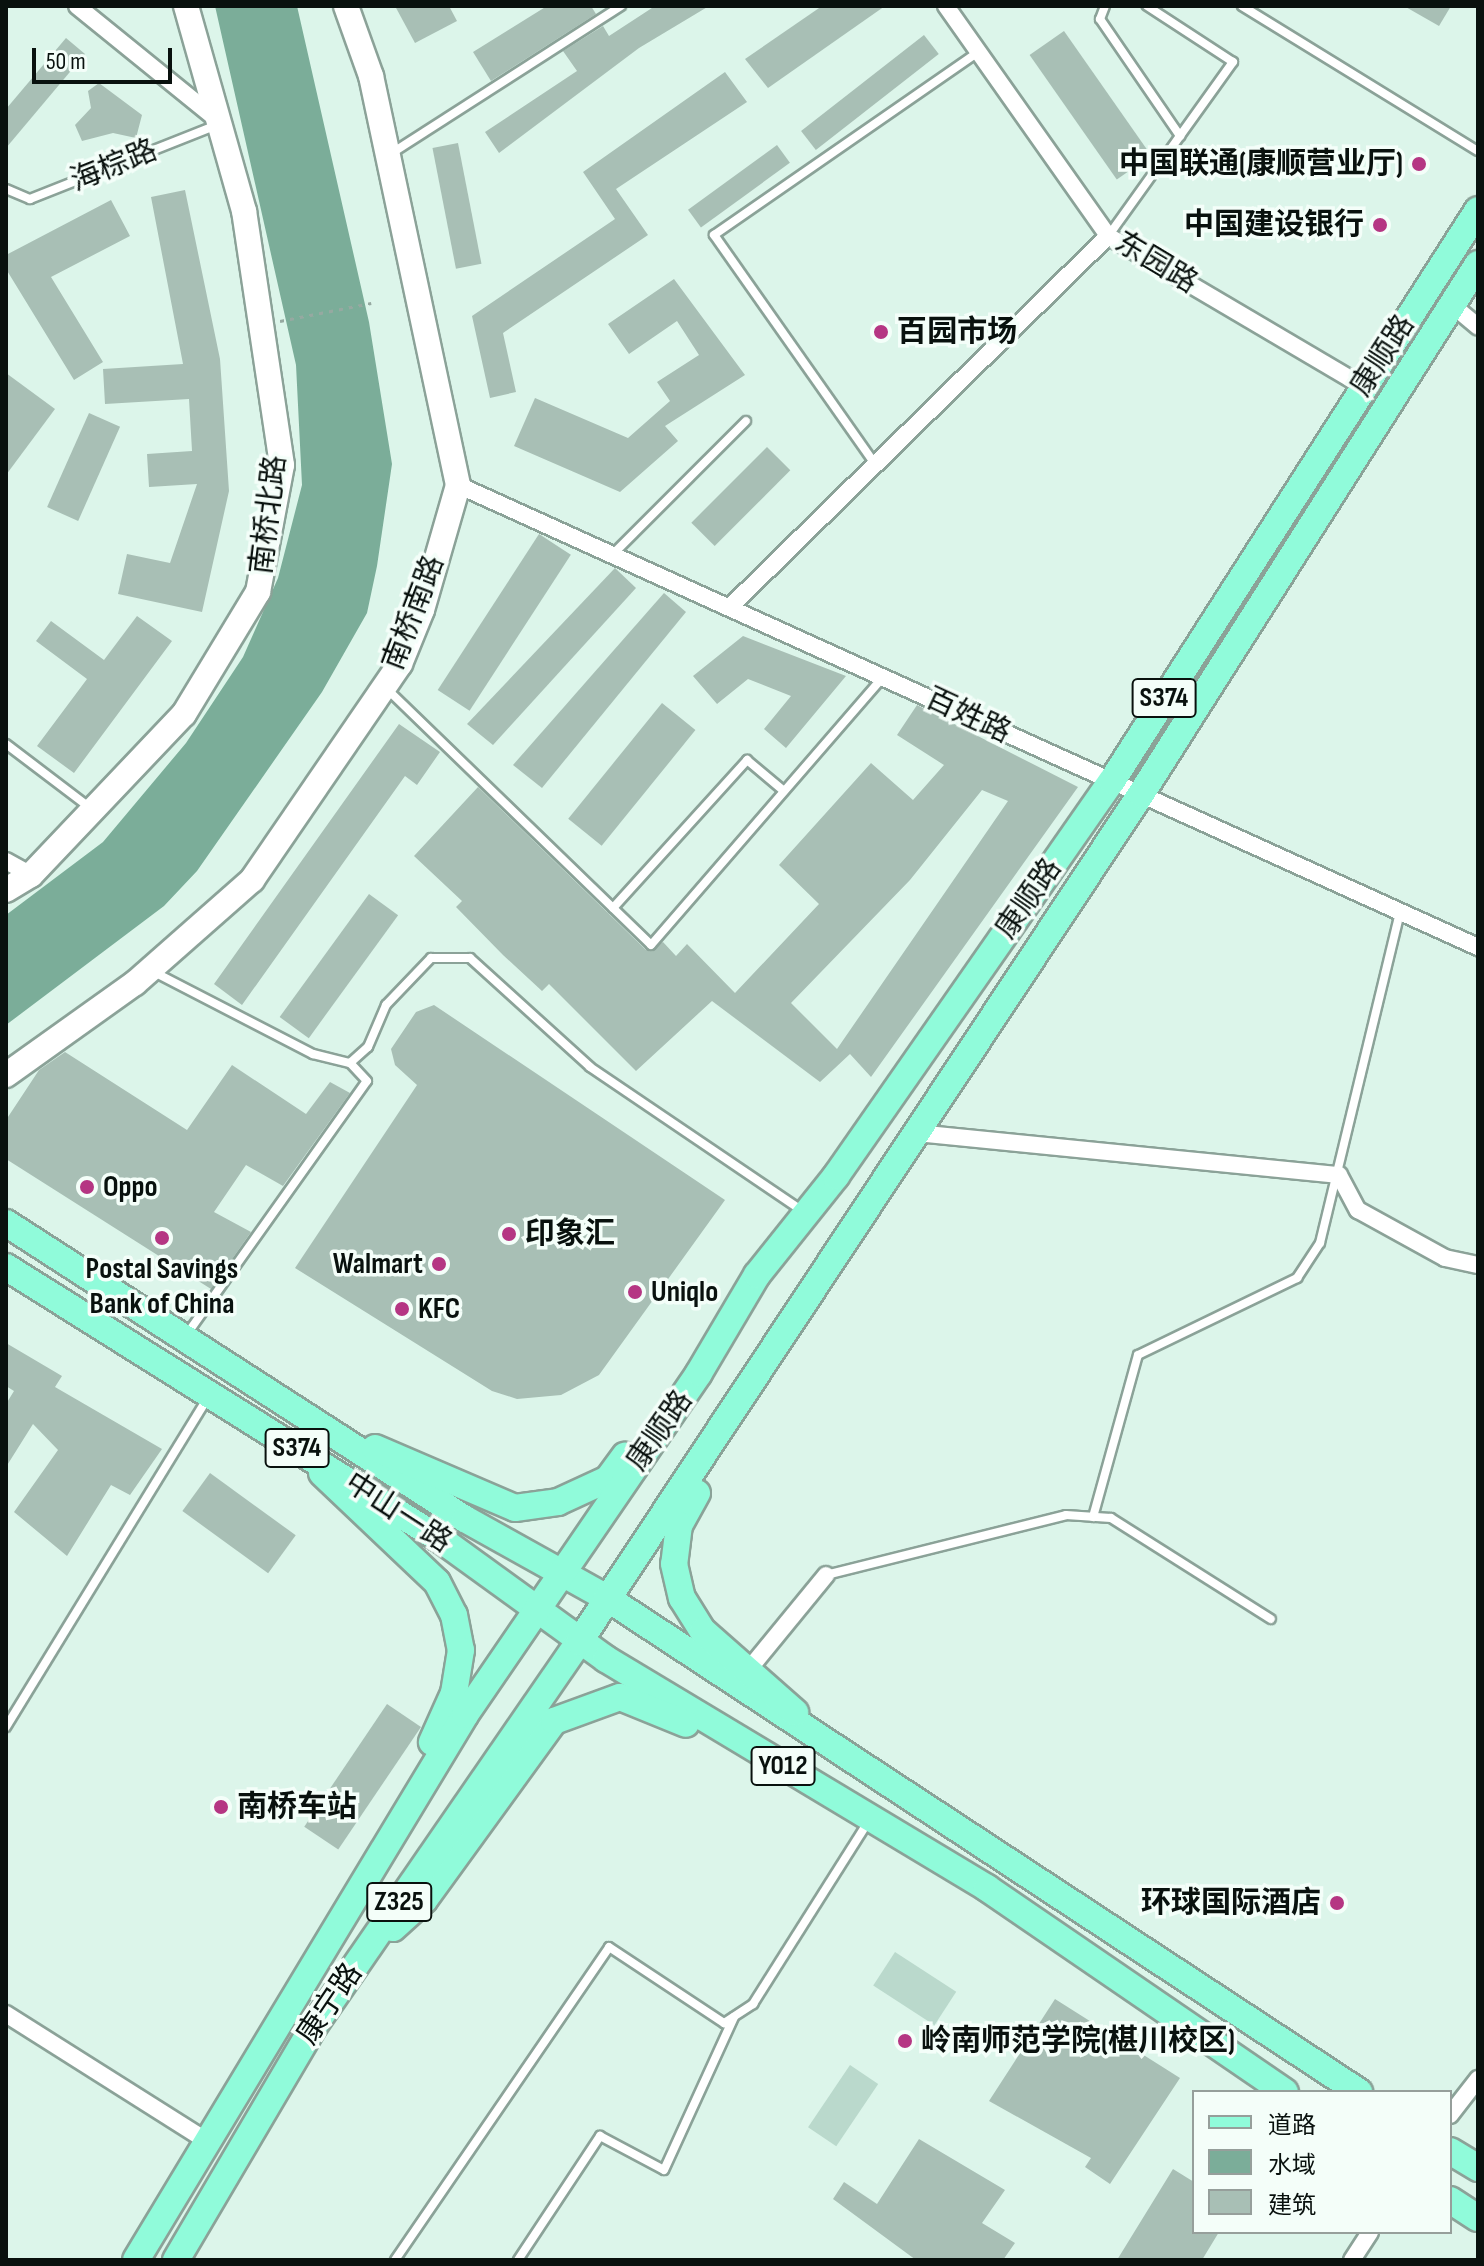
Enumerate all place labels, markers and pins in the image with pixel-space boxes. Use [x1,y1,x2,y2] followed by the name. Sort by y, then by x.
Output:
[1119,146,1403,182] place label: 中国联通(康顺营业厅)
[1410,155,1428,173] marker: 中国联通(康顺营业厅)
[1184,207,1364,243] place label: 中国建设银行
[1371,216,1389,234] marker: 中国建设银行
[897,314,1017,350] place label: 百园市场
[872,323,890,341] marker: 百园市场
[103,1169,158,1205] place label: Oppo
[78,1178,96,1196] marker: Oppo
[525,1216,615,1252] place label: 印象汇
[500,1225,518,1243] marker: 印象汇
[153,1229,171,1247] marker: Postal Savings Bank of China
[333,1246,423,1282] place label: Walmart
[86,1251,238,1322] place label: Postal Savings Bank of China
[430,1255,448,1273] marker: Walmart
[651,1274,718,1310] place label: Uniqlo
[626,1283,644,1301] marker: Uniqlo
[418,1291,460,1327] place label: KFC
[393,1300,411,1318] marker: KFC
[237,1789,357,1825] place label: 南桥车站
[212,1798,230,1816] marker: 南桥车站
[1141,1885,1321,1921] place label: 环球国际酒店
[1328,1894,1346,1912] marker: 环球国际酒店
[921,2023,1235,2059] place label: 岭南师范学院(椹川校区)
[896,2032,914,2050] marker: 岭南师范学院(椹川校区)

